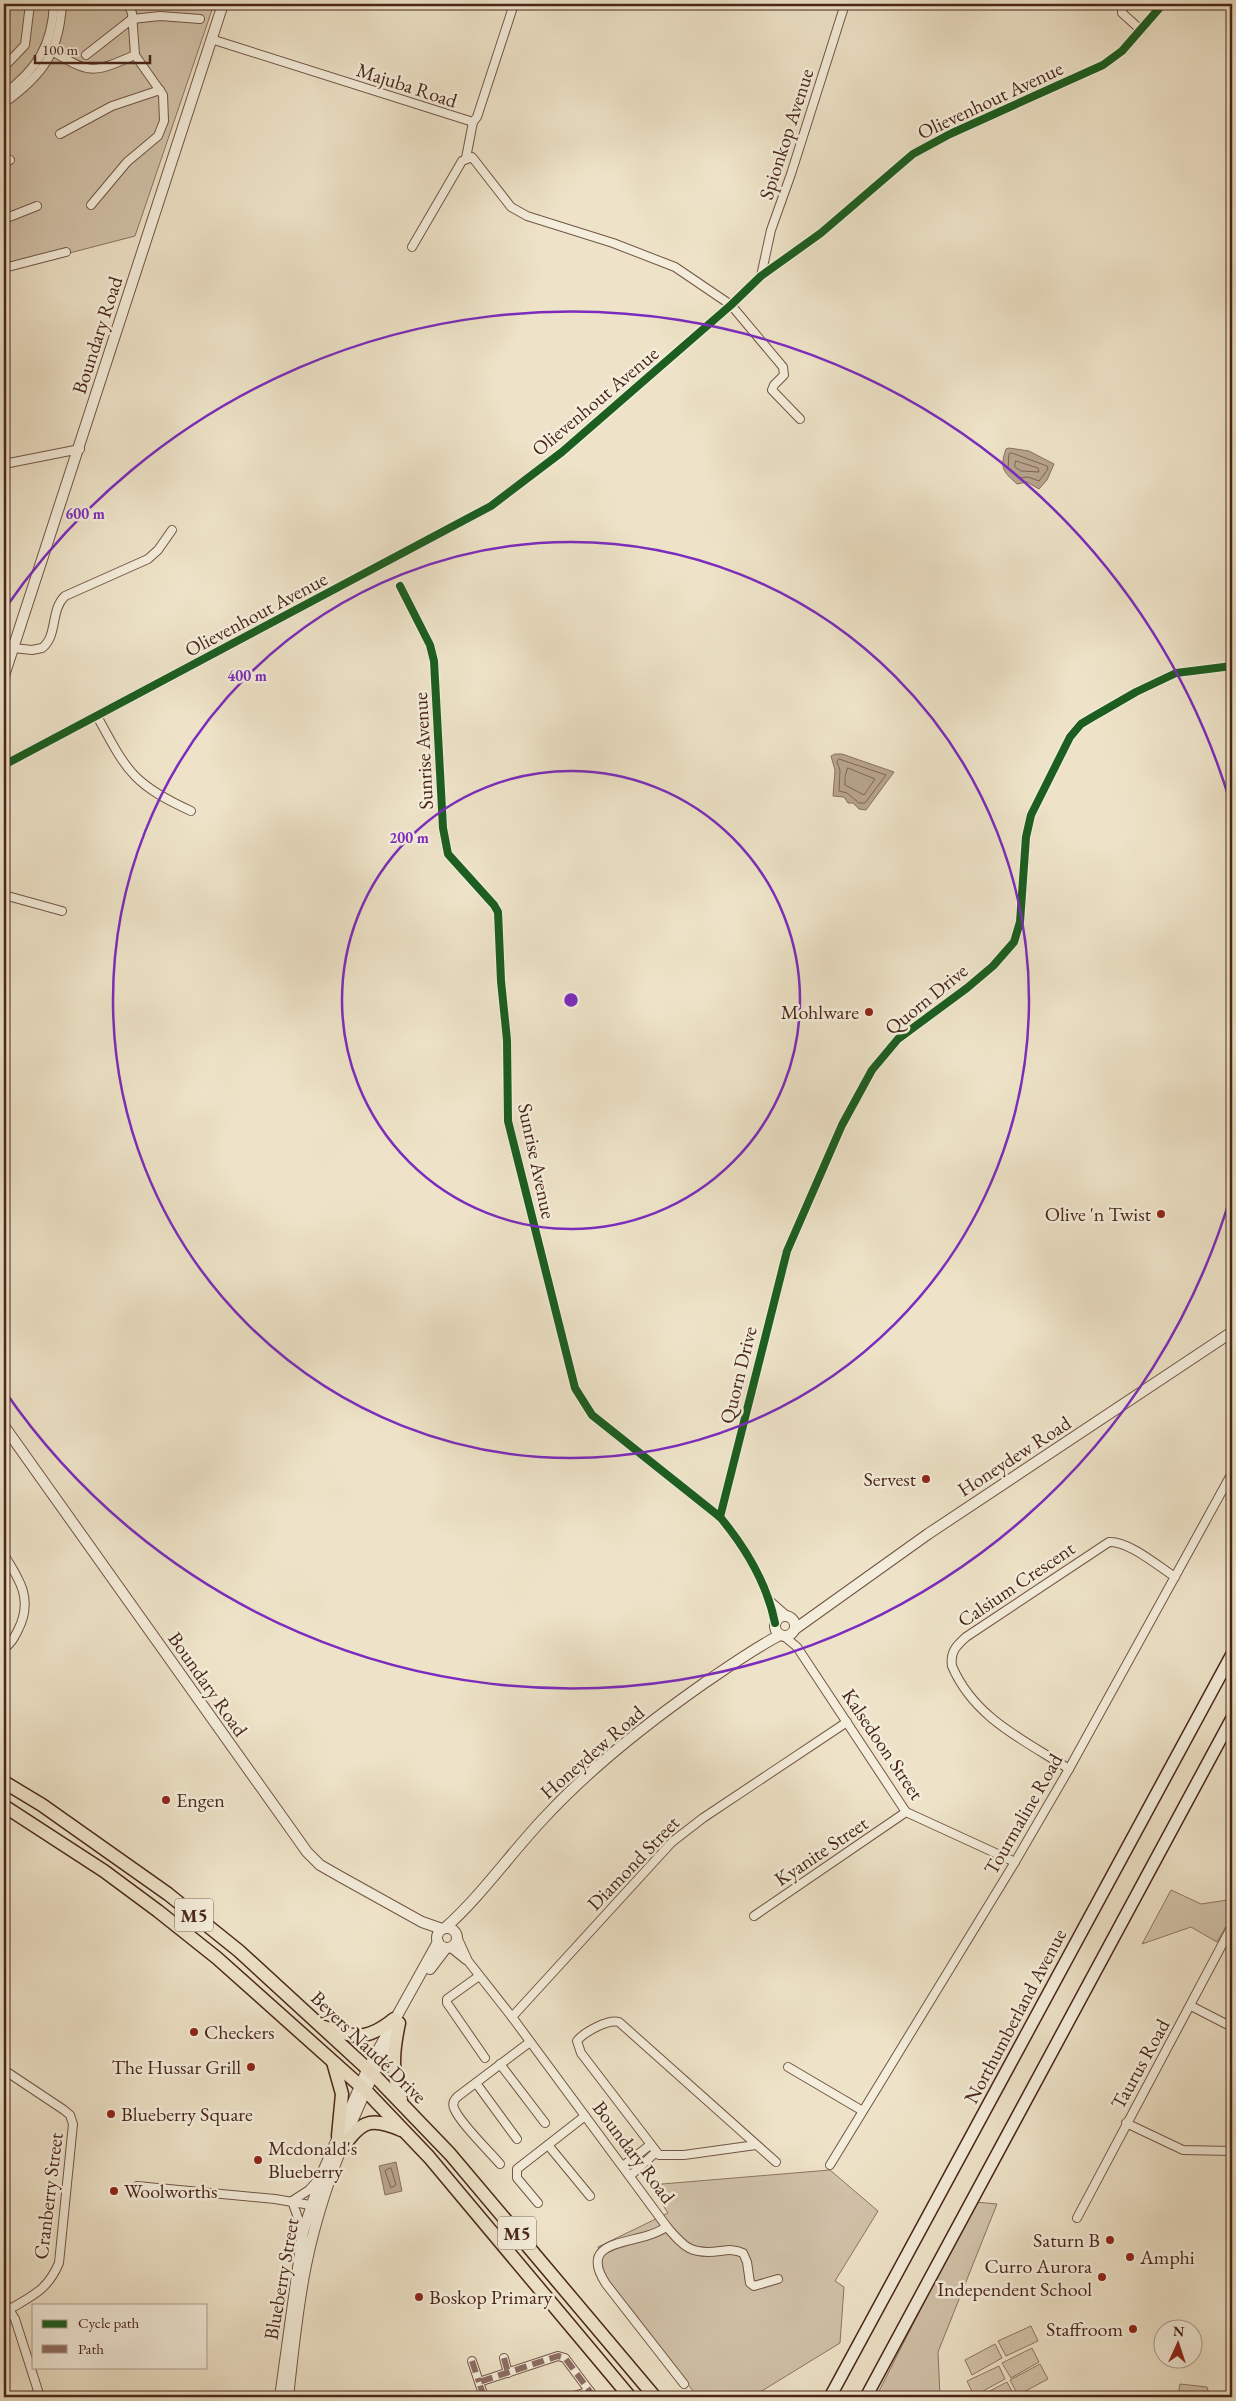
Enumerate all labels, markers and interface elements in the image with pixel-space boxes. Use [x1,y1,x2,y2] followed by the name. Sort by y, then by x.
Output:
[35,32,150,64] scale bar
[42,40,79,59] text: 100 m
[913,55,1067,145] street label: Olievenhout Avenue
[353,57,461,114] street label: Majuba Road
[753,65,819,203] street label: Spionkop Avenue
[66,272,129,397] street label: Boundary Road
[526,340,664,462] street label: Olievenhout Avenue
[65,504,105,523] text: 600 m
[180,565,332,663] street label: Olievenhout Avenue
[227,666,267,685] text: 400 m
[407,691,439,810] street label: Sunrise Avenue
[389,828,429,847] text: 200 m
[879,957,973,1040] street label: Quorn Drive
[562,991,580,1009] centre of rings
[781,999,859,1025] place label: Mohlware
[863,1006,875,1018] marker: Mohlware
[512,1101,562,1221] street label: Sunrise Avenue
[1045,1201,1152,1227] place label: Olive 'n Twist
[1155,1208,1167,1220] marker: Olive 'n Twist
[713,1323,763,1427] street label: Quorn Drive
[952,1409,1076,1502] street label: Honeydew Road
[863,1466,917,1492] place label: Servest
[920,1473,932,1485] marker: Servest
[952,1535,1080,1633] street label: Calsium Crescent
[162,1627,254,1742] street label: Boundary Road
[836,1683,930,1805] street label: Kalsedoon Street
[534,1699,650,1805] street label: Honeydew Road
[978,1748,1069,1879] street label: Tourmaline Road
[176,1787,225,1813] place label: Engen
[160,1794,172,1806] marker: Engen
[581,1810,685,1916] street label: Diamond Street
[769,1810,873,1892] street label: Kyanite Street
[175,1898,213,1932] road number: M5
[958,1924,1072,2108] street label: Northumberland Avenue
[305,1985,433,2109] street label: Beyers Naudé Drive
[1105,2013,1176,2114] street label: Taurus Road
[204,2019,275,2045] place label: Checkers
[188,2026,200,2038] marker: Checkers
[111,2054,241,2080] place label: The Hussar Grill
[245,2061,257,2073] marker: The Hussar Grill
[587,2095,682,2209] street label: Boundary Road
[121,2101,253,2127] place label: Blueberry Square
[105,2108,117,2120] marker: Blueberry Square
[27,2130,69,2261] street label: Cranberry Street
[268,2135,357,2184] place label: Mcdonald's Blueberry
[252,2154,264,2166] marker: Mcdonald's Blueberry
[124,2178,217,2204] place label: Woolworths
[108,2185,120,2197] marker: Woolworths
[258,2215,305,2342] street label: Blueberry Street
[498,2216,536,2250] road number: M5
[1033,2227,1100,2253] place label: Saturn B
[1104,2234,1116,2246] marker: Saturn B
[1139,2244,1195,2270] place label: Amphi
[1124,2251,1136,2263] marker: Amphi
[937,2253,1092,2302] place label: Curro Aurora Independent School
[1096,2271,1108,2283] marker: Curro Aurora Independent School
[429,2284,553,2310] place label: Boskop Primary
[413,2291,425,2303] marker: Boskop Primary
[32,2304,208,2368] legend
[78,2313,140,2332] text: Cycle path
[1046,2316,1123,2342] place label: Staffroom
[1154,2318,1204,2368] north arrow
[1173,2322,1185,2340] text: N
[1127,2323,1139,2335] marker: Staffroom
[78,2339,104,2358] text: Path

